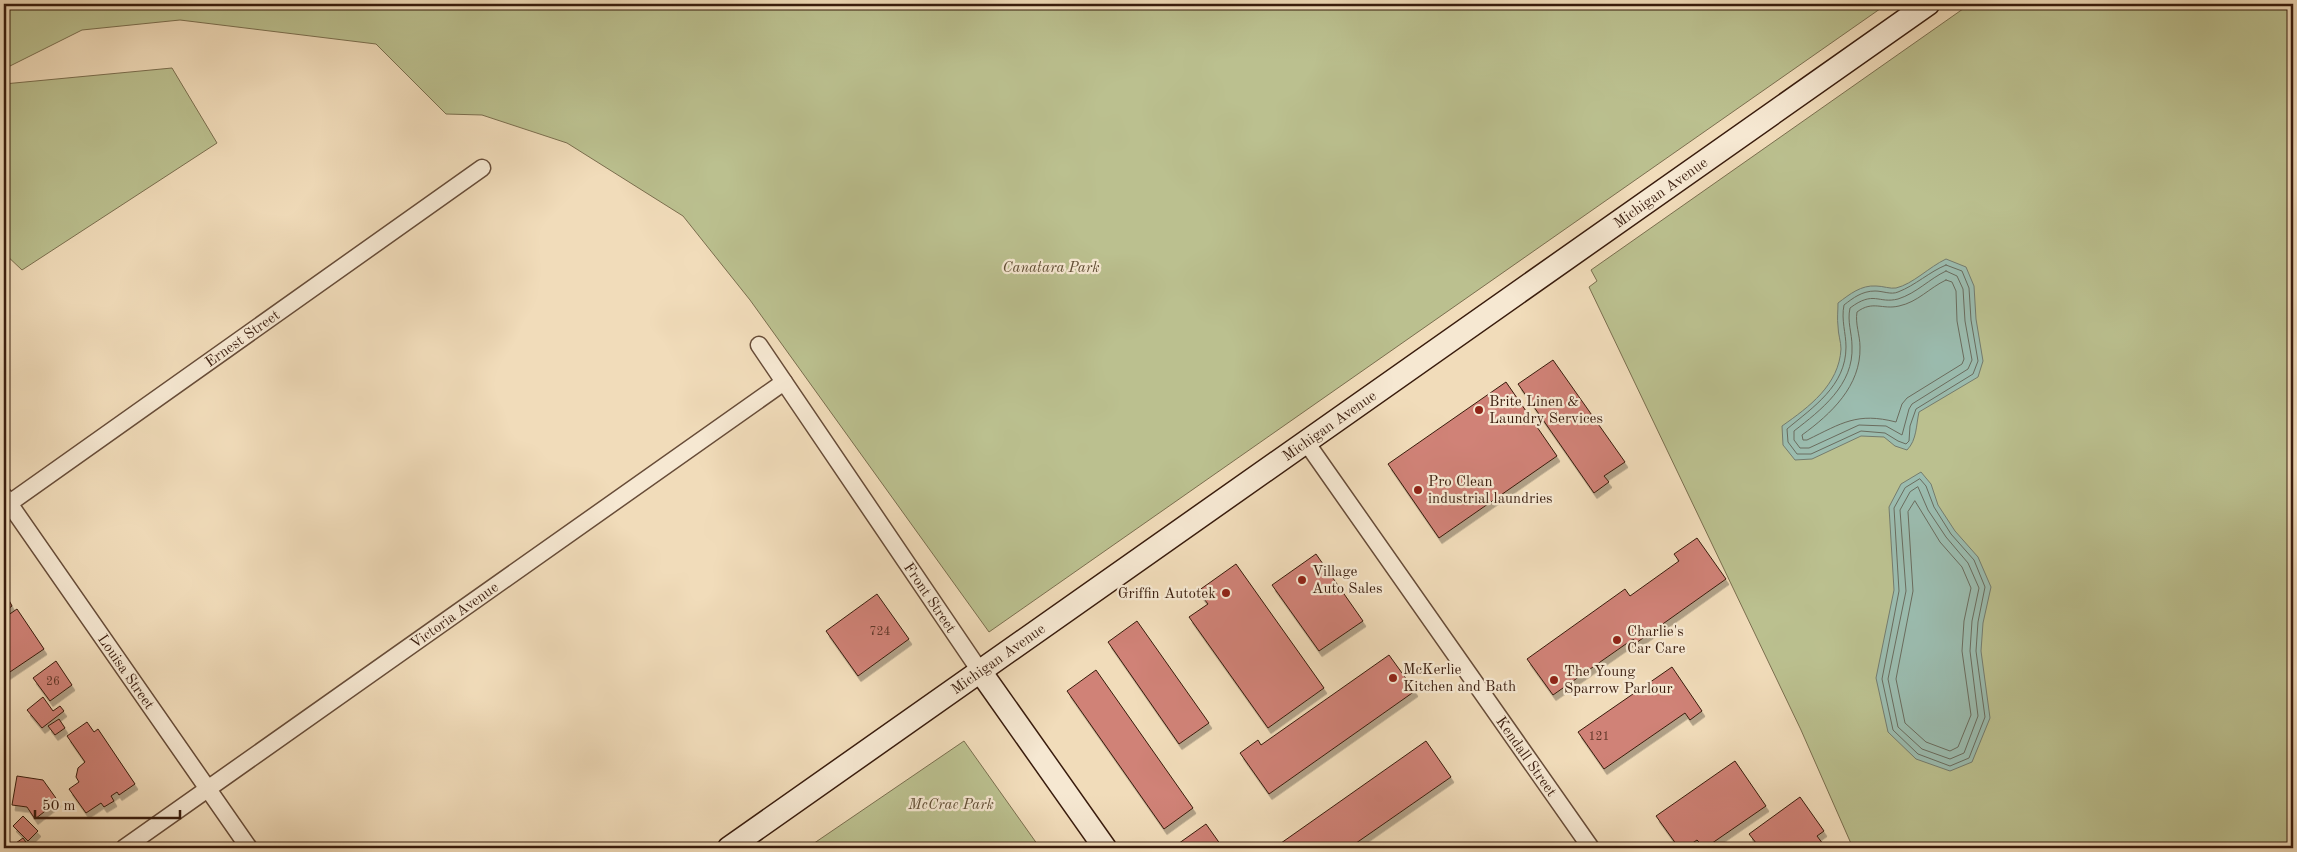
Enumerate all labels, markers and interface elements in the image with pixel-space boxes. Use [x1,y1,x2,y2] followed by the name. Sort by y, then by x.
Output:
[1612,155,1711,232] street label: Michigan Avenue
[1002,261,1100,276] park label: Canatara Park
[203,308,283,371] street label: Ernest Street
[1280,389,1380,465] street label: Michigan Avenue
[1489,395,1603,427] place label: Brite Linen & Laundry Services
[1473,404,1485,416] marker: Brite Linen & Laundry Services
[1428,475,1553,507] place label: Pro Clean industrial laundries
[1412,484,1424,496] marker: Pro Clean industrial laundries
[900,561,958,636] street label: Front Street
[1312,565,1383,597] place label: Village Auto Sales
[1296,574,1308,586] marker: Village Auto Sales
[408,580,502,652] street label: Victoria Avenue
[1118,587,1216,602] place label: Griffin Autotek
[1220,587,1232,599] marker: Griffin Autotek
[949,622,1049,698] street label: Michigan Avenue
[1627,625,1685,657] place label: Charlie's Car Care
[870,626,890,638] house number: 724
[94,632,156,713] street label: Louisa Street
[1611,634,1623,646] marker: Charlie's Car Care
[1403,663,1516,695] place label: McKerlie Kitchen and Bath
[1564,665,1673,697] place label: The Young Sparrow Parlour
[1387,672,1399,684] marker: McKerlie Kitchen and Bath
[1548,674,1560,686] marker: The Young Sparrow Parlour
[46,676,60,688] house number: 26
[1492,714,1558,800] street label: Kendall Street
[1589,731,1609,743] house number: 121
[35,787,180,819] scale bar
[907,798,994,813] park label: McCrae Park
[42,799,76,814] text: 50 m

